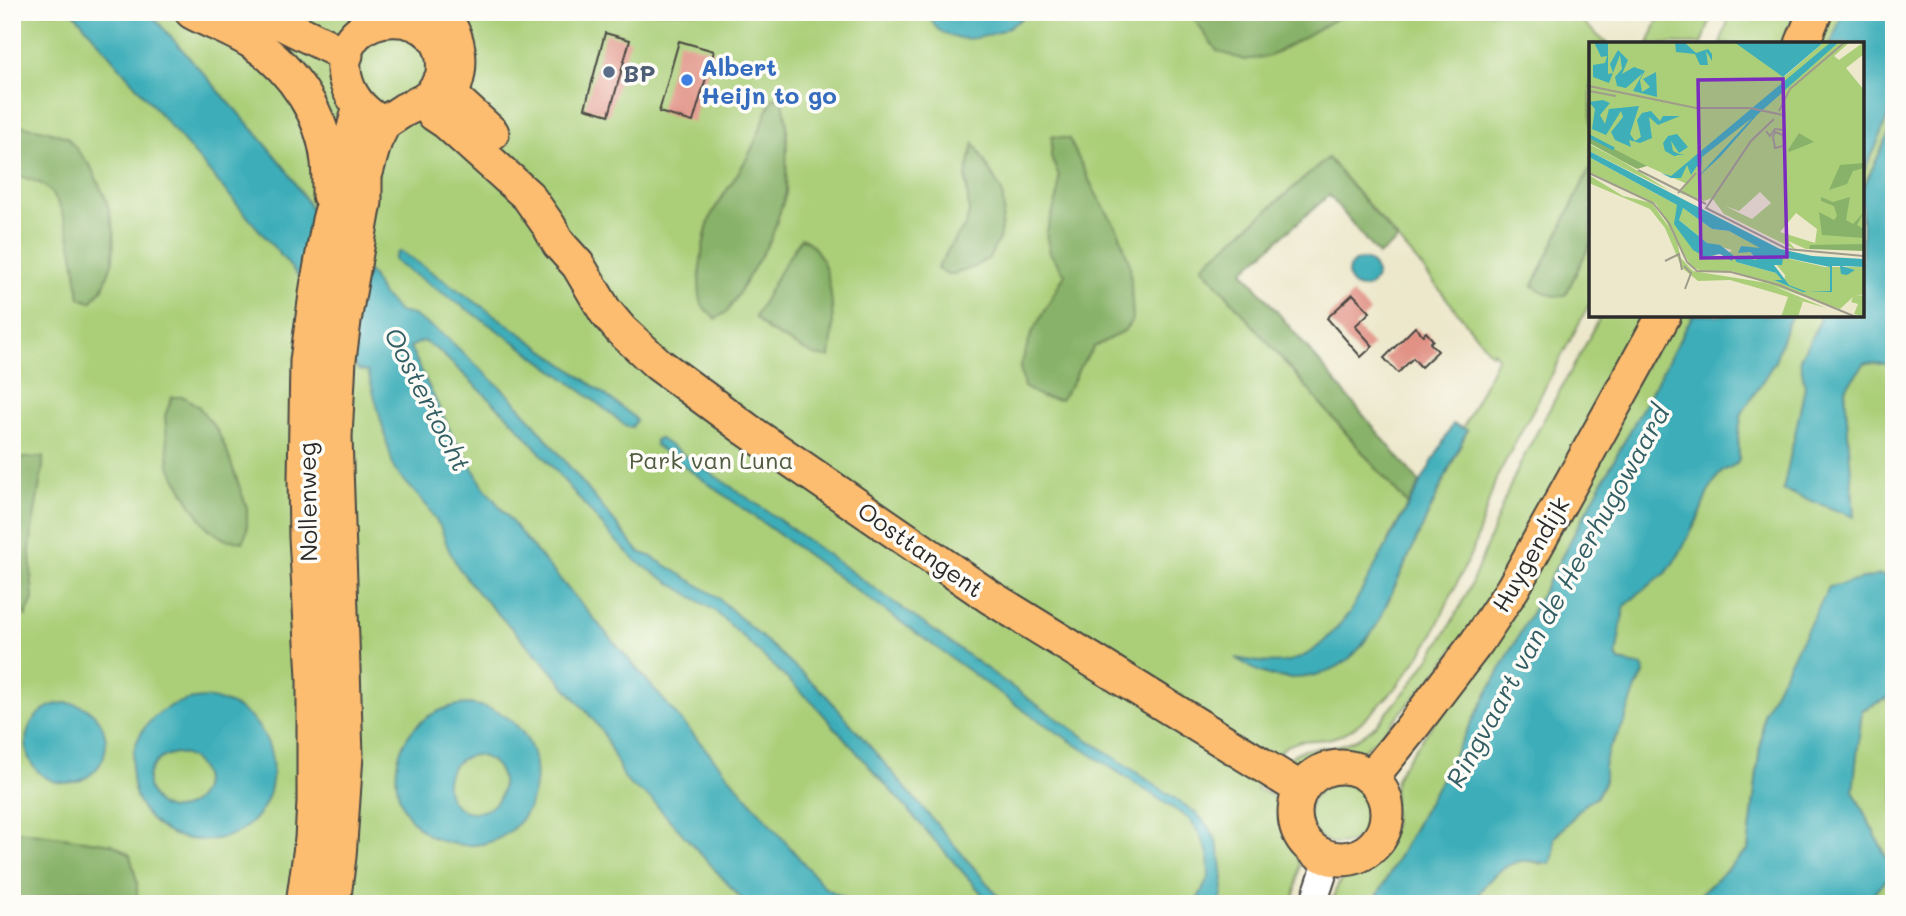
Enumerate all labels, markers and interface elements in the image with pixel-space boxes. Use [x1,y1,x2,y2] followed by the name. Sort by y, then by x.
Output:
[1589,42,1864,317] inset map
[701,51,837,110] place label: Albert Heijn to go
[623,57,656,88] place label: BP
[601,64,617,80] marker: BP
[679,72,695,88] marker: Albert Heijn to go
[377,321,479,477] water label: Oostertocht
[1437,398,1677,793] water label: Ringvaart van de Heerhugowaard
[290,442,324,562] street label: Nollenweg
[629,444,793,475] park label: Park van Luna
[1485,491,1575,617] street label: Huygendijk
[852,494,990,604] street label: Oosttangent

